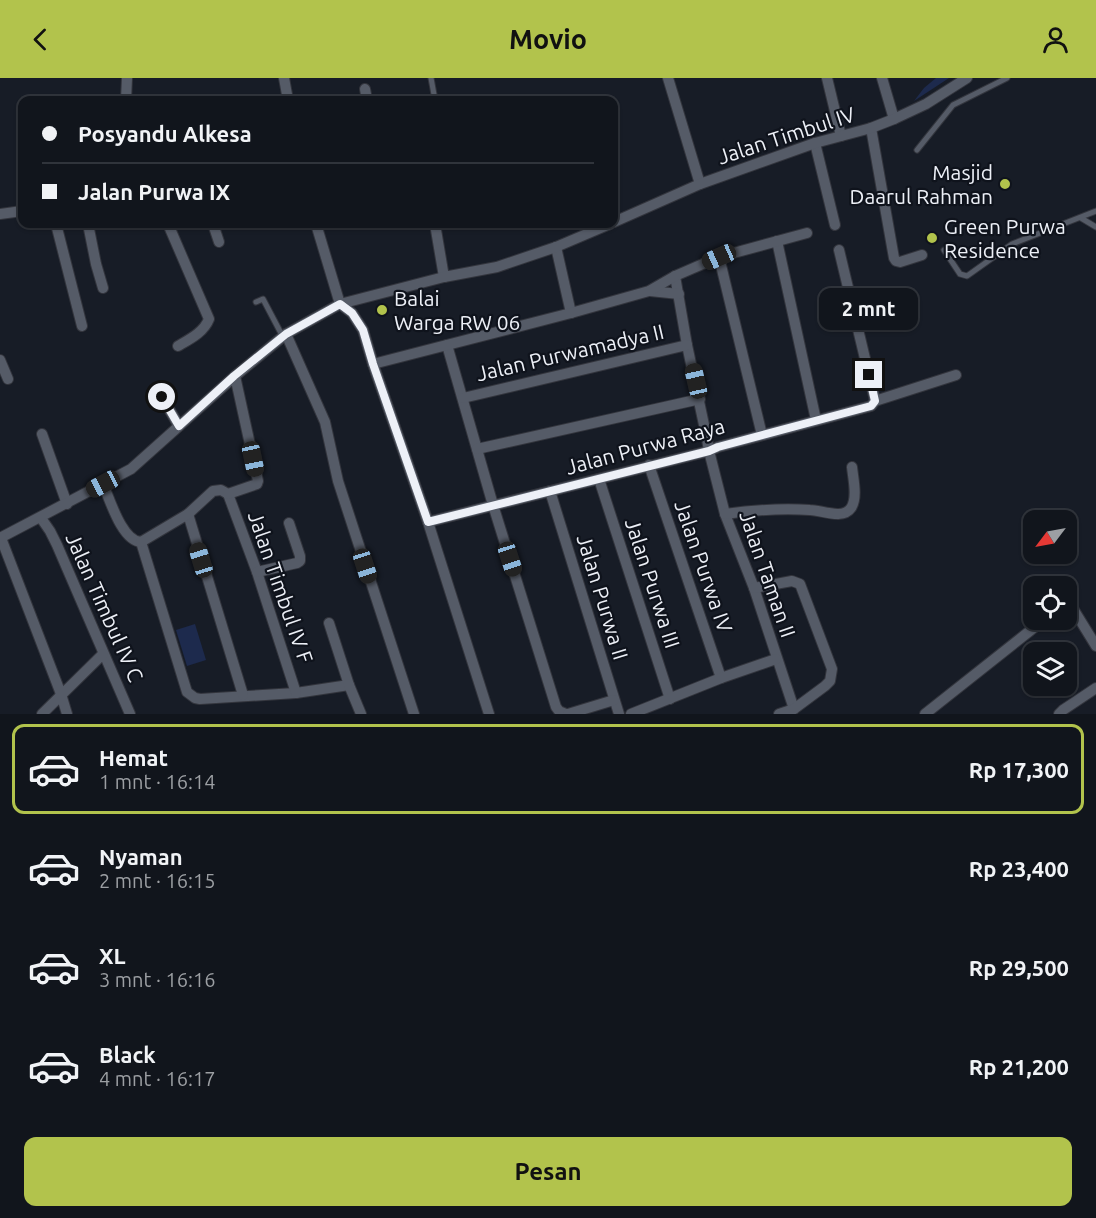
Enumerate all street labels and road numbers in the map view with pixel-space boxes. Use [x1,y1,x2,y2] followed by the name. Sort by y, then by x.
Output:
[714,101,858,168] street label: Jalan Timbul IV
[474,319,666,385] street label: Jalan Purwamadya II
[563,413,727,479] street label: Jalan Purwa Raya
[670,497,738,636] street label: Jalan Purwa IV
[244,508,318,666] street label: Jalan Timbul IV F
[735,508,801,640] street label: Jalan Taman II
[621,515,685,651] street label: Jalan Purwa III
[61,529,149,685] street label: Jalan Timbul IV C
[573,531,633,663] street label: Jalan Purwa II

